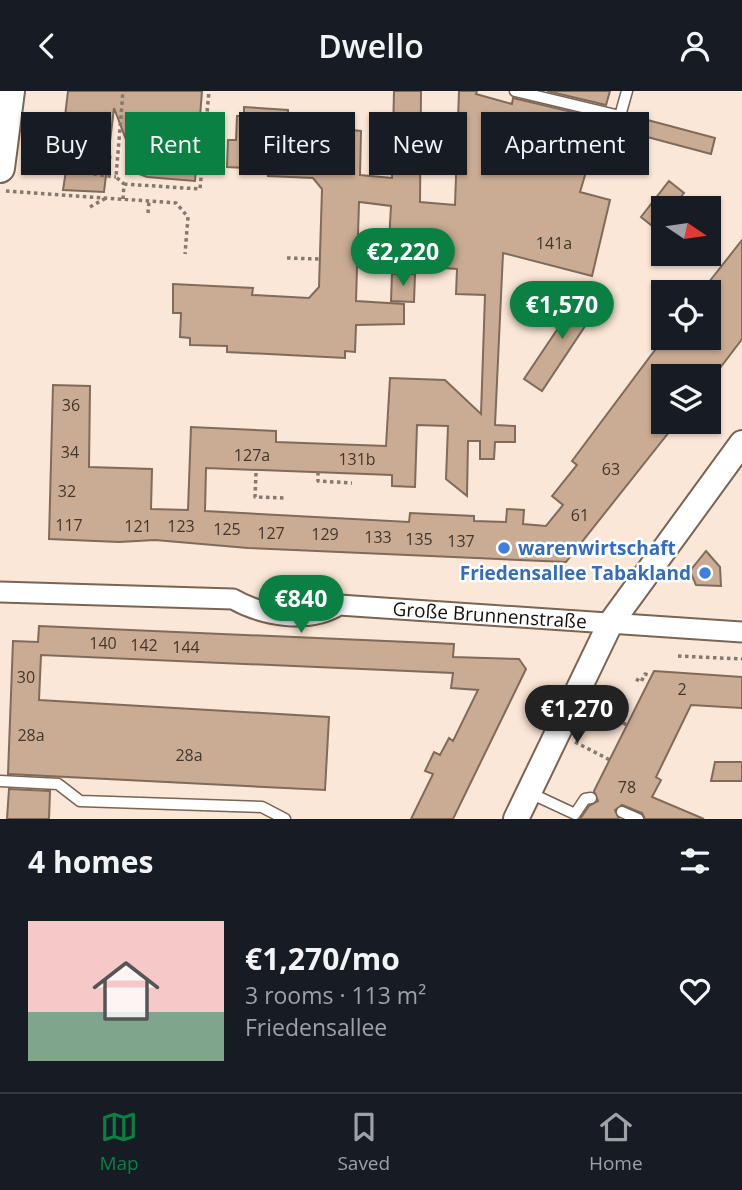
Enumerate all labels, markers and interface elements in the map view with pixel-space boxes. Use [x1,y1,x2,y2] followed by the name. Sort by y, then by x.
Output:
[318,24,424,67] text: Dwello
[28,27,66,65] icon: back
[676,27,714,65] icon: person
[21,112,111,175] chip: Buy
[125,112,225,175] chip: Rent
[239,112,355,175] chip: Filters
[369,112,467,175] chip: New
[481,112,649,175] chip: Apartment
[651,196,721,266] north arrow
[651,196,721,434] map controls
[346,229,460,288] pin: €2,220
[536,232,572,254] house number: 141a
[367,235,439,267] text: €2,220
[651,280,721,350] button: locate
[505,281,619,341] pin: €1,570
[526,288,598,320] text: €1,570
[651,364,721,434] button: layers
[62,394,80,416] house number: 36
[61,441,79,463] house number: 34
[234,444,270,466] house number: 127a
[338,448,376,470] house number: 131b
[602,458,620,480] house number: 63
[58,480,76,502] house number: 32
[571,504,589,526] house number: 61
[55,514,83,536] house number: 117
[124,515,152,537] house number: 121
[167,515,195,537] house number: 123
[213,518,241,540] house number: 125
[257,522,285,544] house number: 127
[311,523,339,545] house number: 129
[364,526,392,548] house number: 133
[405,528,433,550] house number: 135
[447,530,475,552] house number: 137
[518,535,676,561] place label: warenwirtschaft
[496,540,512,556] marker: warenwirtschaft
[460,560,691,586] place label: Friedensallee Tabakland
[697,565,713,581] marker: Friedensallee Tabakland
[260,575,342,635] pin: €840
[275,582,327,614] text: €840
[392,596,588,635] street label: Große Brunnenstraße
[89,632,117,654] house number: 140
[130,634,158,656] house number: 142
[172,636,200,658] house number: 144
[17,666,35,688] house number: 30
[677,678,687,700] house number: 2
[520,685,634,745] pin: €1,270
[541,692,613,724] text: €1,270
[17,724,45,746] house number: 28a
[175,744,203,766] house number: 28a
[618,776,636,798] house number: 78
[28,841,153,882] text: 4 homes
[676,842,714,880] icon: filters
[245,938,400,979] text: €1,270/mo
[84,949,168,1033] icon: home
[676,972,714,1010] icon: heart
[245,979,426,1011] text: 3 rooms · 113 m²
[245,1011,387,1043] text: Friedensallee
[99,1108,139,1176] tab: Map
[337,1108,390,1176] tab: Saved
[589,1108,643,1176] tab: Home

